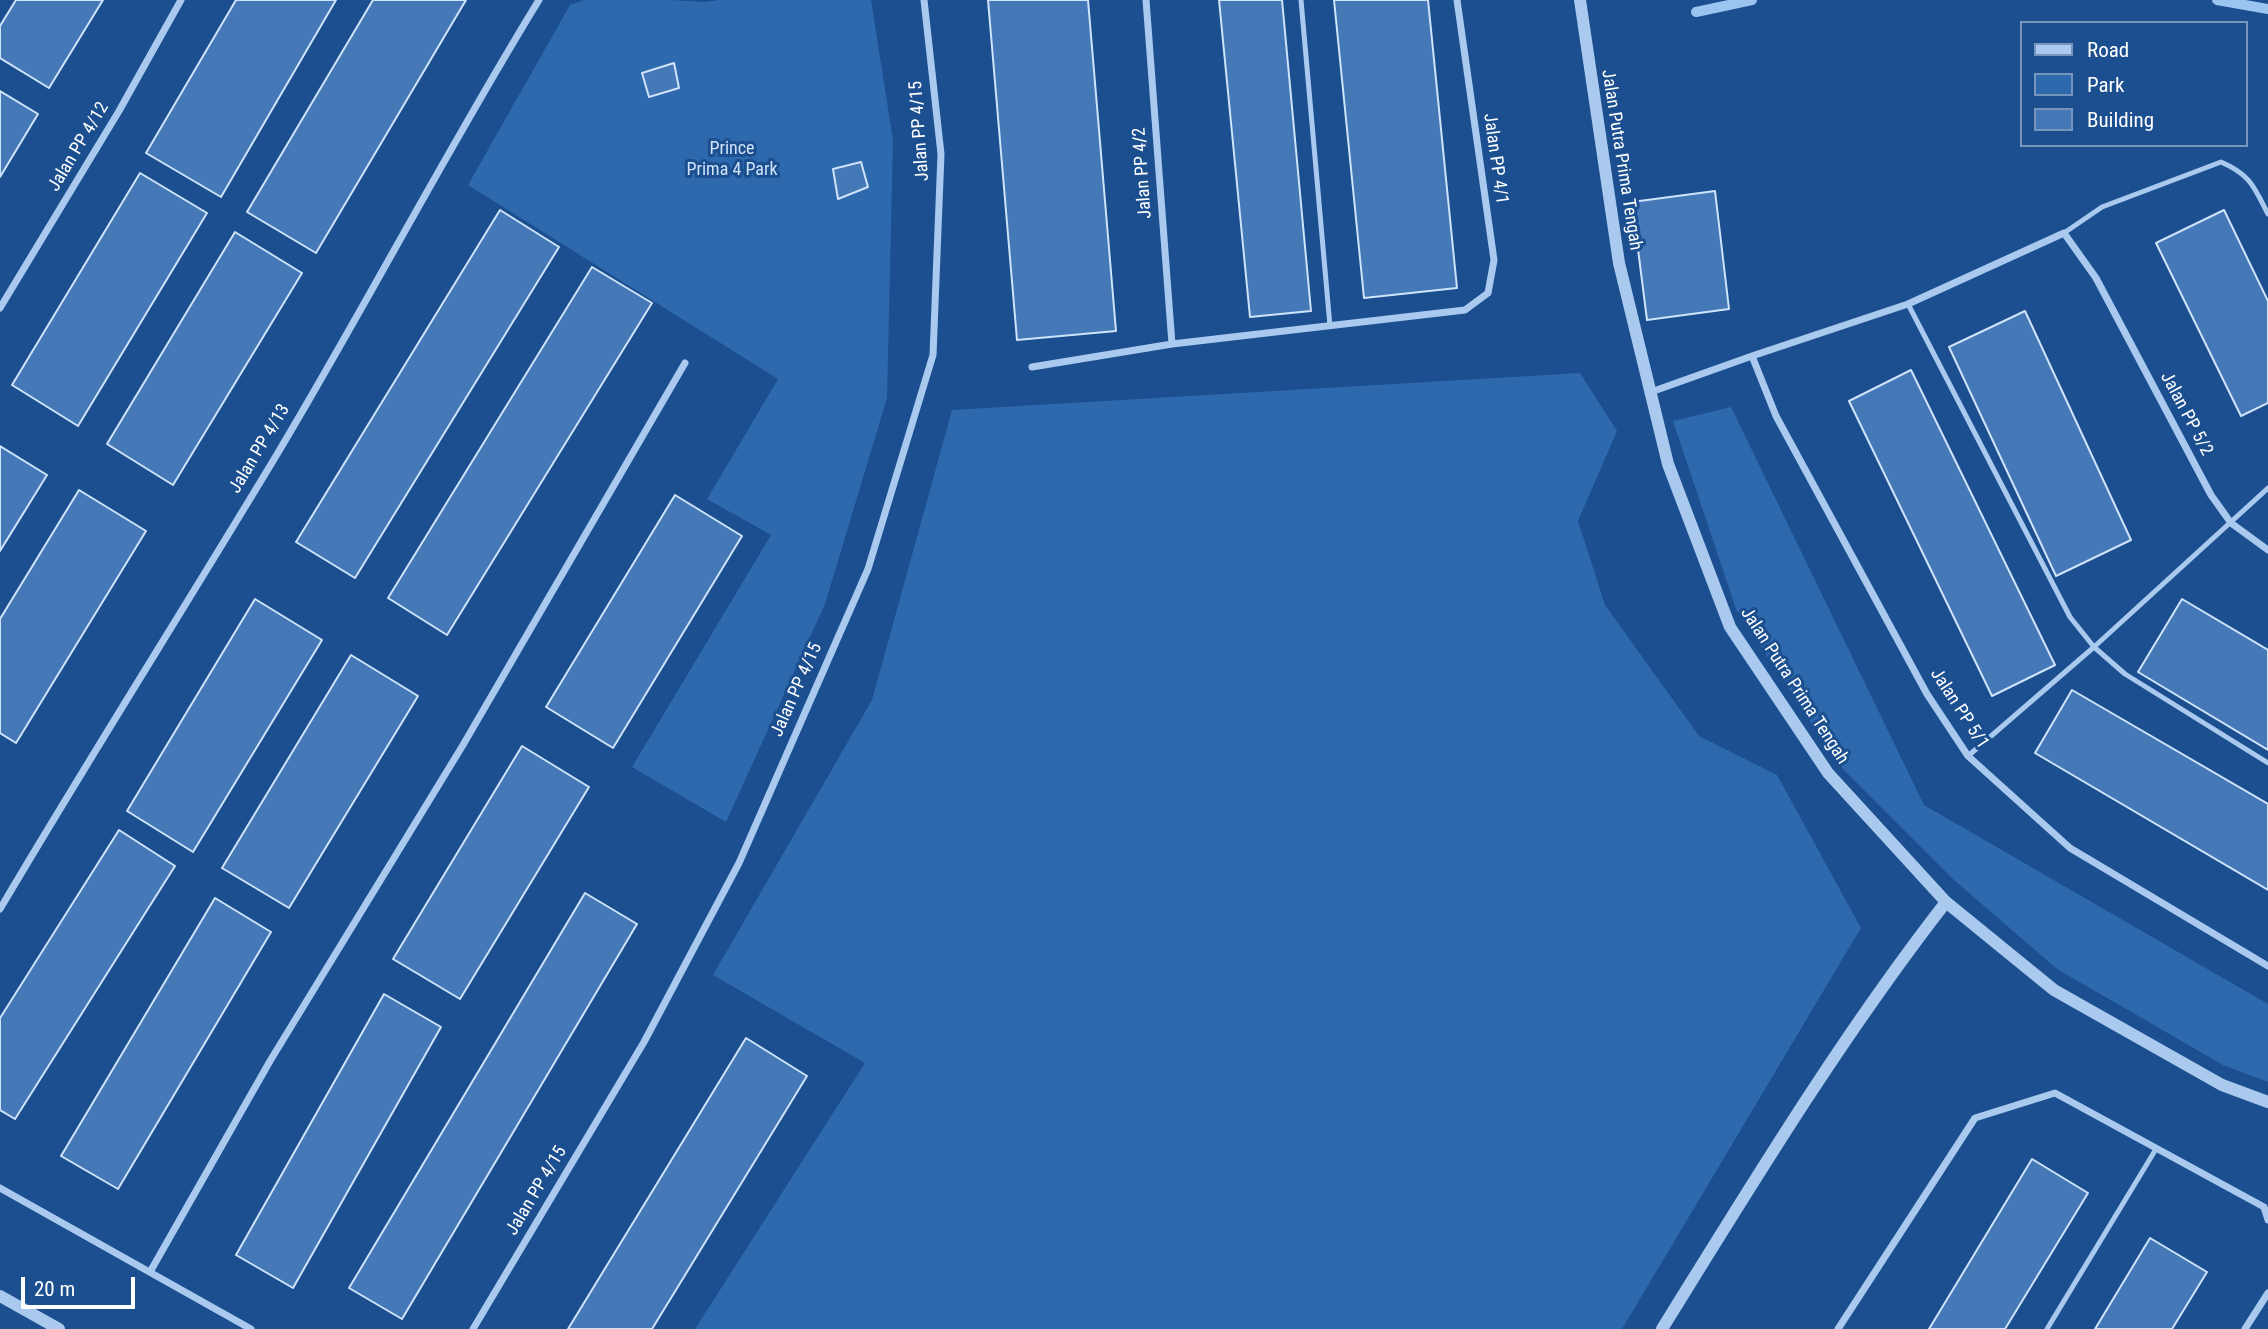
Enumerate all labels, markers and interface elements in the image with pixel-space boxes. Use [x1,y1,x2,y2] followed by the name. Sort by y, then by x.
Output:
[2020,21,2247,147] legend
[2087,38,2129,62] text: Road
[1596,68,1646,252] street label: Jalan Putra Prima Tengah
[2087,73,2124,97] text: Park
[906,80,934,182] street label: Jalan PP 4/15
[44,98,114,196] street label: Jalan PP 4/12
[2087,108,2154,132] text: Building
[1478,112,1512,206] street label: Jalan PP 4/1
[1129,127,1157,219] street label: Jalan PP 4/2
[686,138,778,180] park label: Prince Prima 4 Park
[2155,369,2217,459] street label: Jalan PP 5/2
[225,400,295,498] street label: Jalan PP 4/13
[1735,604,1853,768] street label: Jalan Putra Prima Tengah
[767,640,827,740] street label: Jalan PP 4/15
[1925,665,1993,753] street label: Jalan PP 5/1
[502,1142,572,1240] street label: Jalan PP 4/15
[24,1262,138,1306] scale bar
[34,1277,75,1301] text: 20 m

